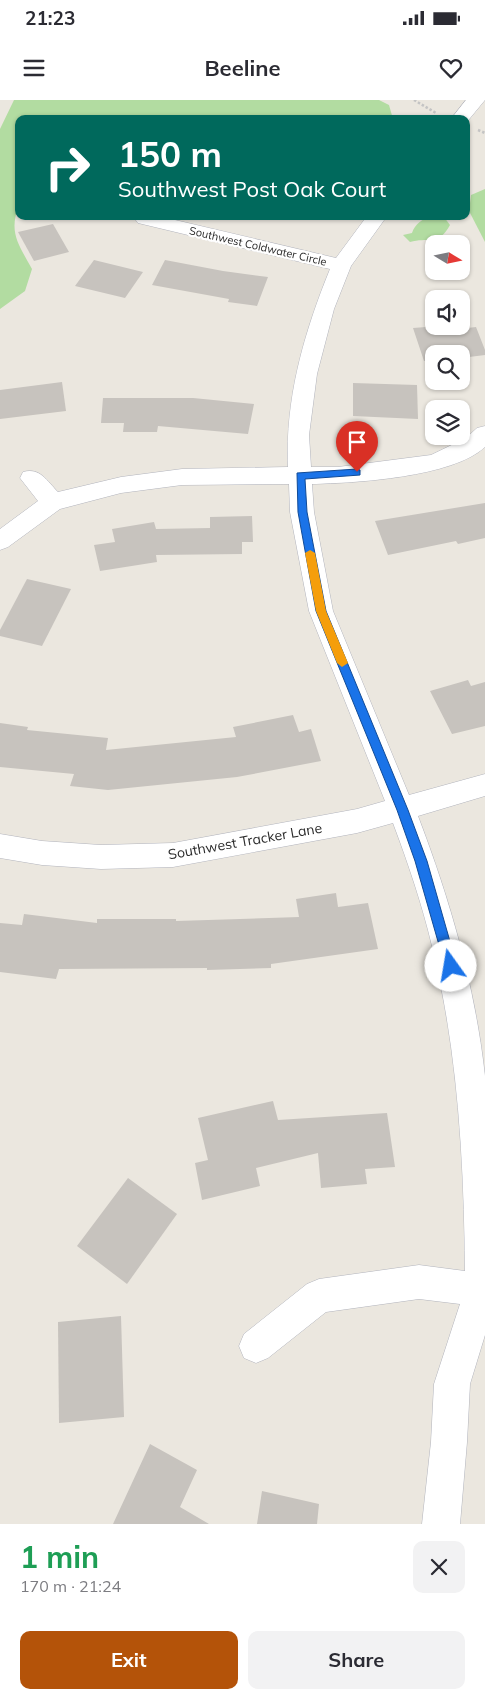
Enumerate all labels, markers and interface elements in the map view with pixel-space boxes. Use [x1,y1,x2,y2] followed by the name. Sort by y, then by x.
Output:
[25,6,75,30] text: 21:23
[20,54,48,82] icon: menu
[204,54,281,82] text: Beeline
[437,54,465,82] icon: heart
[118,132,222,176] text: 150 m
[35,135,100,200] icon: right
[118,175,386,203] text: Southwest Post Oak Court
[188,223,328,269] street label: Southwest Coldwater Circle
[425,235,470,280] north arrow
[425,235,470,445] map controls
[425,290,470,335] button: sound
[425,345,470,390] button: search
[425,400,470,445] button: layers
[336,421,378,472] pin
[343,428,371,456] icon: arrive
[167,819,323,863] street label: Southwest Tracker Lane
[424,939,476,991] position arrow
[20,1538,99,1576] text: 1 min
[413,1541,465,1593] button: close
[20,1576,121,1596] text: 170 m · 21:24
[20,1631,238,1689] button: Exit
[248,1631,465,1689] button: Share

